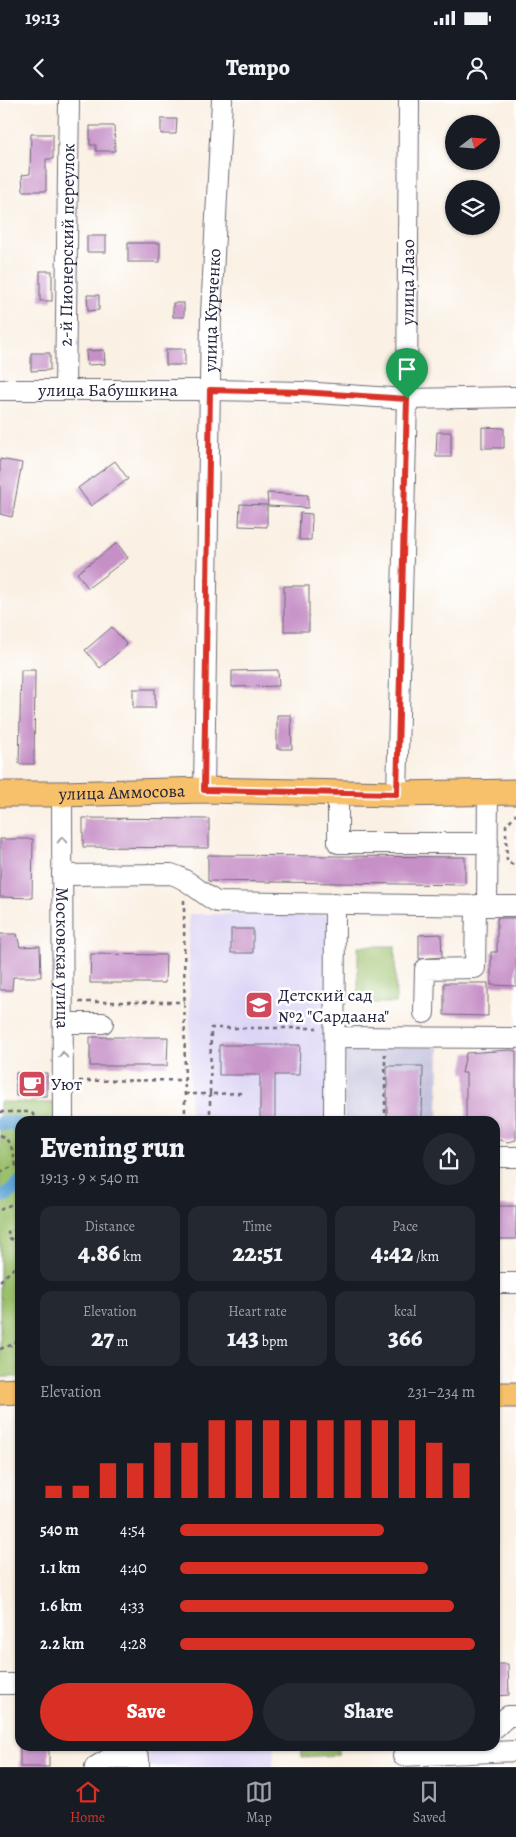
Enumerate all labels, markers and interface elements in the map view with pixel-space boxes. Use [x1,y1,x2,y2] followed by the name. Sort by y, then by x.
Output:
[25,5,60,31] text: 19:13
[226,53,290,83] text: Tempo
[25,54,53,82] icon: back
[463,54,491,82] icon: person
[445,115,500,170] north arrow
[445,115,500,235] map controls
[54,143,80,347] street label: 2-й Пионерский переулок
[445,180,500,235] button: layers
[395,239,420,326] street label: улица Лазо
[198,248,226,373] street label: улица Курченко
[386,348,428,399] pin
[393,355,421,383] icon: arrive
[37,378,178,402] street label: улица Бабушкина
[57,779,186,806] street label: улица Аммосова
[57,836,67,844] one-way arrow
[50,887,75,1030] street label: Московская улица
[278,983,389,1028] place label: Детский сад №2 "Сардаана"
[244,990,274,1020] school or university icon: Детский сад №2 "Сардаана"
[58,1051,68,1058] one-way arrow
[17,1069,47,1099] cafe icon: Уют
[51,1072,82,1096] place label: Уют
[40,1129,185,1167] text: Evening run
[423,1133,475,1185] button: share
[40,1167,139,1189] text: 19:13 · 9 × 540 m
[85,1217,135,1236] text: Distance
[243,1217,272,1236] text: Time
[392,1217,418,1236] text: Pace
[78,1236,120,1270] text: 4.86
[232,1236,283,1270] text: 22:51
[371,1236,413,1270] text: 4:42
[120,1247,142,1266] text: km
[413,1247,439,1266] text: /km
[83,1302,137,1321] text: Elevation
[228,1302,287,1321] text: Heart rate
[394,1302,416,1321] text: kcal
[91,1321,114,1355] text: 27
[227,1321,259,1355] text: 143
[388,1321,422,1355] text: 366
[114,1332,129,1351] text: m
[259,1332,288,1351] text: bpm
[40,1381,101,1403] text: Elevation
[408,1381,475,1403] text: 231–234 m
[40,1519,79,1541] text: 540 m
[120,1519,145,1541] text: 4:54
[40,1557,80,1579] text: 1.1 km
[120,1557,147,1579] text: 4:40
[40,1595,82,1617] text: 1.6 km
[120,1595,144,1617] text: 4:33
[40,1633,84,1655] text: 2.2 km
[120,1633,146,1655] text: 4:28
[40,1683,253,1741] button: Save
[263,1683,475,1741] button: Share
[70,1778,105,1827] tab: Home
[245,1778,273,1827] tab: Map
[413,1778,446,1827] tab: Saved

